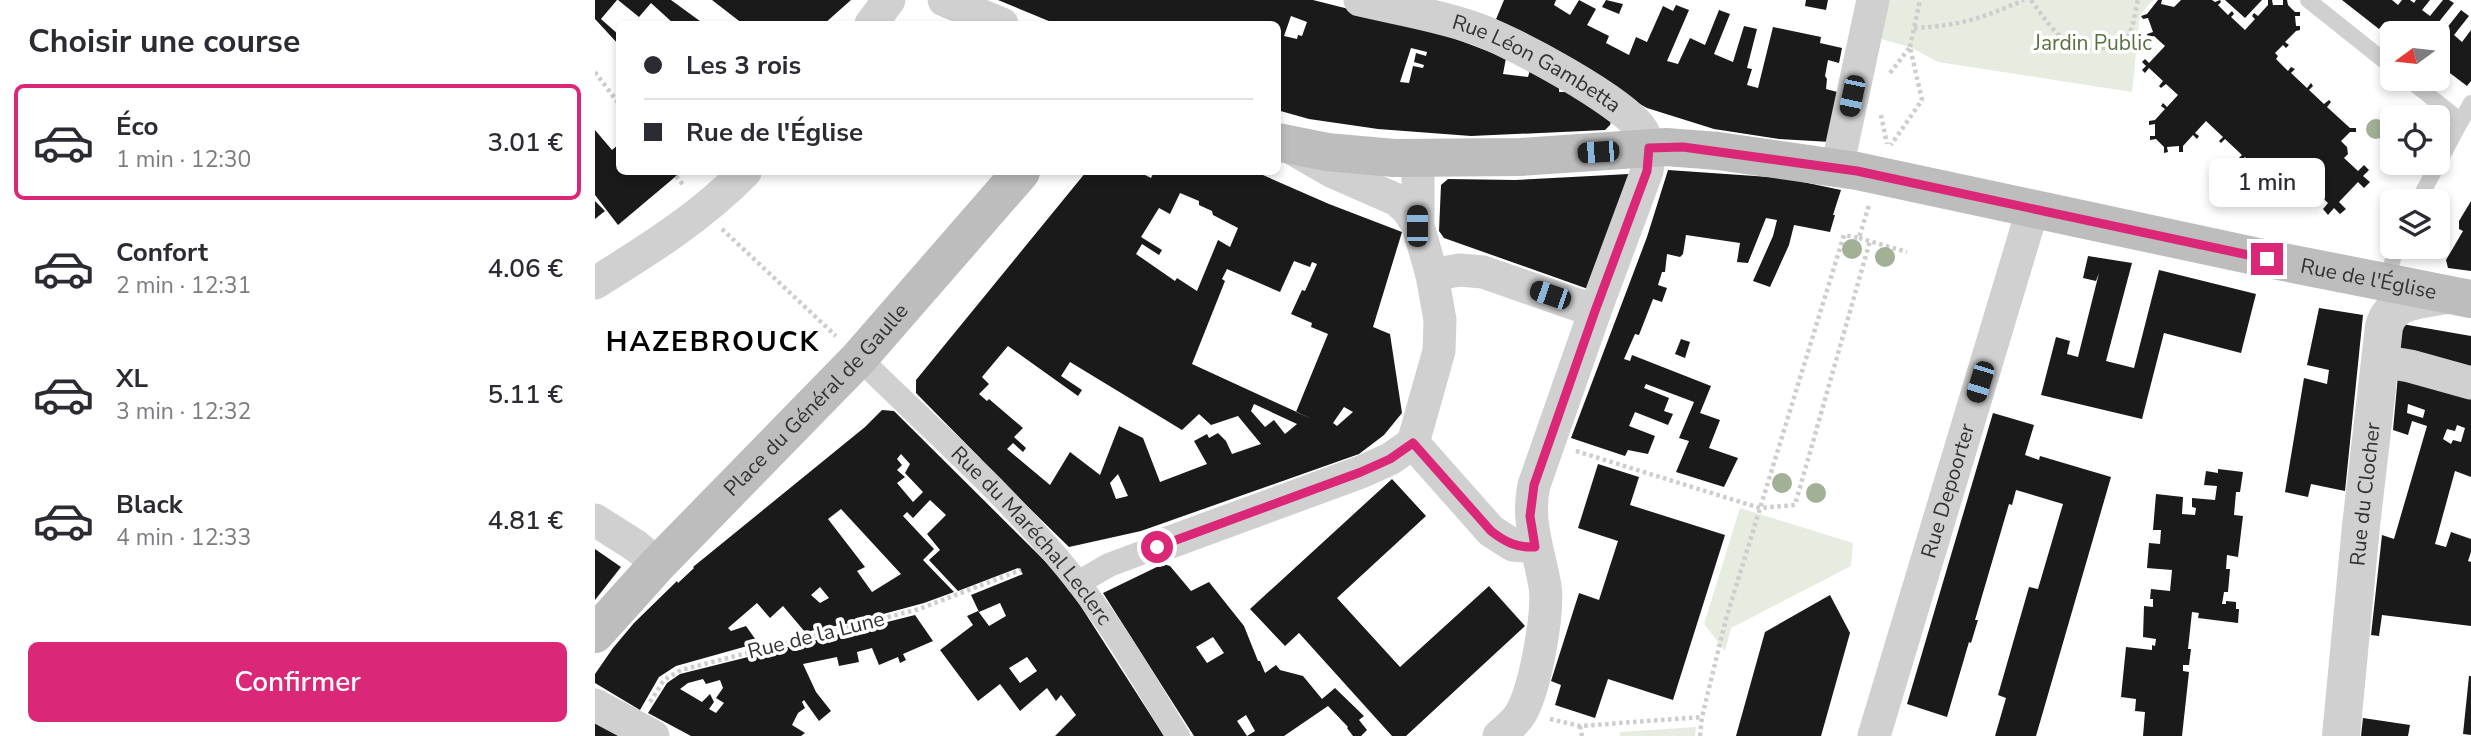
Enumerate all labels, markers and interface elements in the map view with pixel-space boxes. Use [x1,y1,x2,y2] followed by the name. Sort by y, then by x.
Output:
[1449,8,1627,119] street label: Rue Léon Gambetta
[28,20,300,63] text: Choisir une course
[2380,21,2450,91] north arrow
[2380,21,2450,259] map controls
[2033,29,2152,57] park label: Jardin Public
[686,48,801,83] text: Les 3 rois
[1838,73,1867,119] car
[2380,105,2450,175] button: locate
[116,109,158,144] text: Éco
[32,111,95,174] icon: car
[686,115,863,150] text: Rue de l'Église
[488,125,563,160] text: 3.01 €
[1577,140,1620,164] car
[116,144,251,175] text: 1 min · 12:30
[2209,158,2325,206] callout: 1 min
[2238,167,2296,198] text: 1 min
[2380,189,2450,259] button: layers
[1407,205,1428,247] car
[116,235,208,270] text: Confort
[32,237,95,300] icon: car
[2251,243,2283,275] route end
[488,251,563,286] text: 4.06 €
[2298,252,2439,306] street label: Rue de l'Église
[116,270,251,301] text: 2 min · 12:31
[1527,278,1574,312] car
[718,297,914,503] street label: Place du Général de Gaulle
[606,323,820,361] district label: HAZEBROUCK
[1964,359,1997,405] car
[116,361,148,396] text: XL
[32,363,95,426] icon: car
[488,377,563,412] text: 5.11 €
[116,396,251,427] text: 3 min · 12:32
[1914,420,1981,561] street label: Rue Depoorter
[2343,420,2387,567] street label: Rue du Clocher
[945,440,1119,631] street label: Rue du Maréchal Leclerc
[116,487,183,522] text: Black
[32,489,95,552] icon: car
[488,503,563,538] text: 4.81 €
[116,522,251,553] text: 4 min · 12:33
[1141,531,1173,563] route start
[745,604,887,666] street label: Rue de la Lune
[28,642,567,722] button: Confirmer

